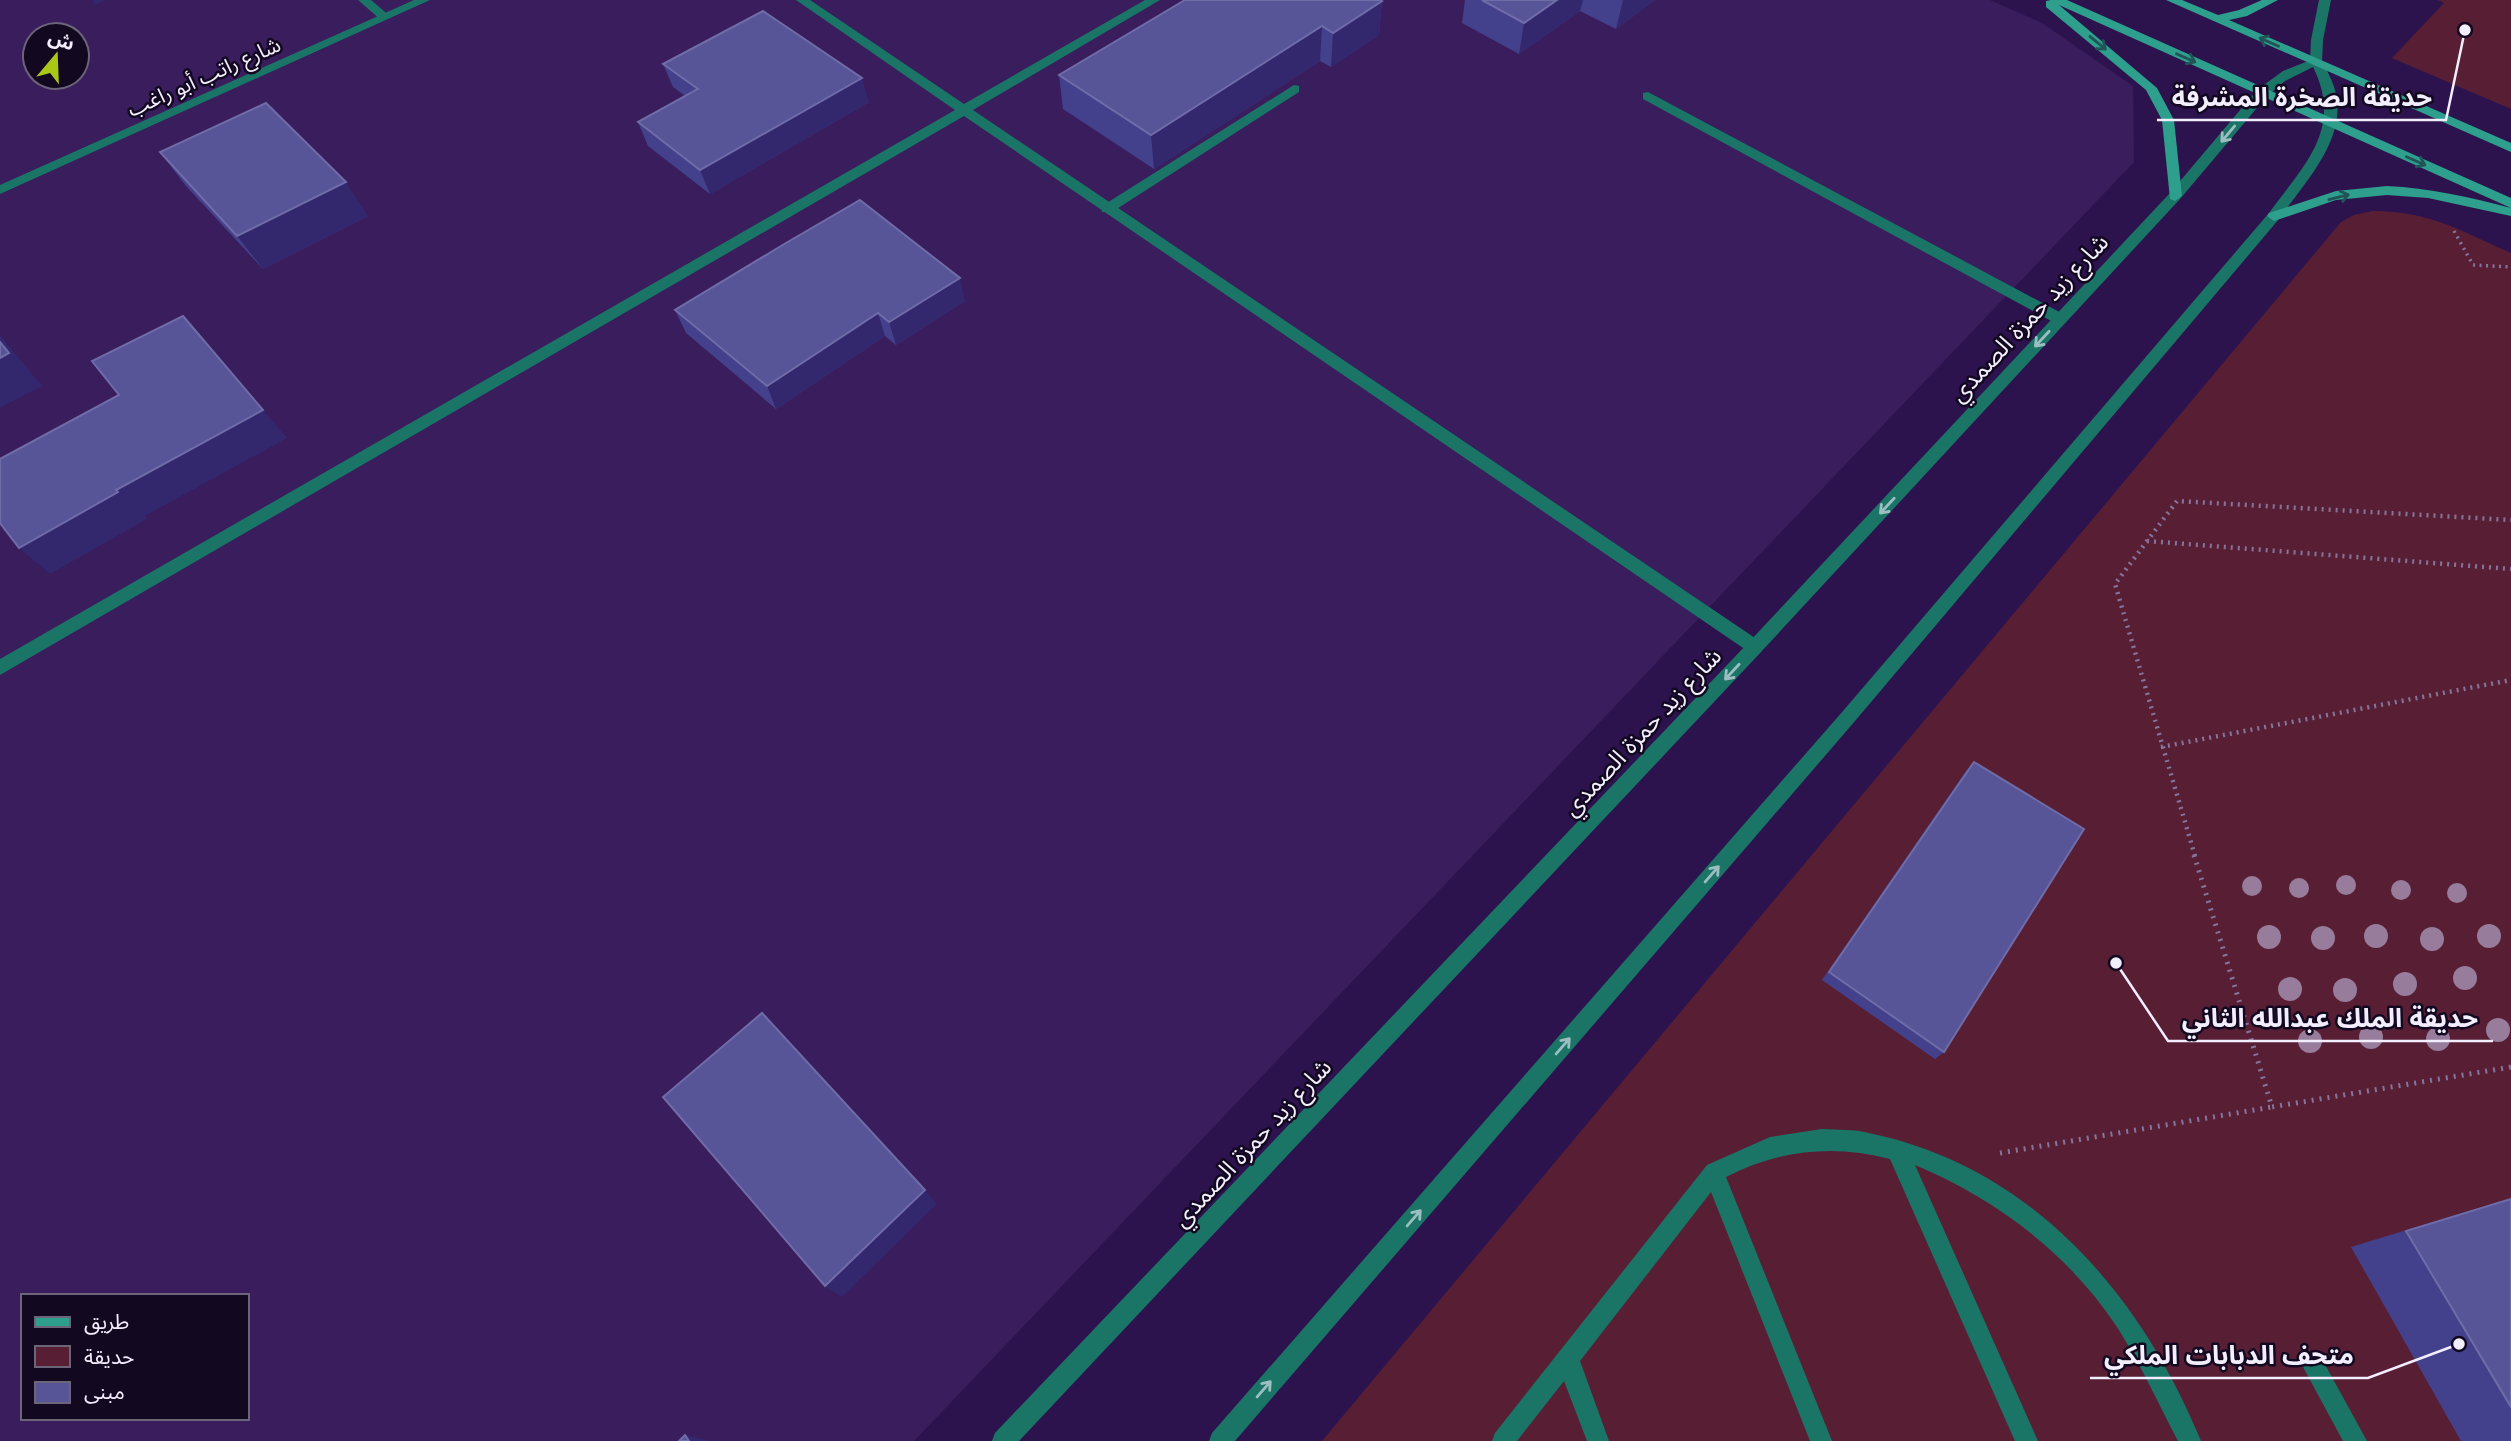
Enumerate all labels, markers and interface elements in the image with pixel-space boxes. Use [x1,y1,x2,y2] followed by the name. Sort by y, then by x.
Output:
[21,21,91,91] north arrow
[45,25,77,56] text: ش
[123,32,285,124] street label: شارع راتب أبو راغب
[2259,35,2280,48] one-way arrow
[2088,36,2106,51] one-way arrow
[2175,52,2196,66] one-way arrow
[2157,73,2446,120] callout: حديقة الصخرة المشرفة
[2172,81,2432,113] text: حديقة الصخرة المشرفة
[2220,125,2236,143] one-way arrow
[2405,155,2426,168] one-way arrow
[2327,190,2350,203] one-way arrow
[1943,227,2117,411] street label: شارع زيد حمزة الصمدي
[2033,330,2050,347] one-way arrow
[1879,497,1895,515] one-way arrow
[1556,641,1730,825] street label: شارع زيد حمزة الصمدي
[1723,663,1740,680] one-way arrow
[1704,865,1720,883] one-way arrow
[2168,994,2493,1041] callout: حديقة الملك عبدالله الثاني
[2182,1002,2478,1039] text: حديقة الملك عبدالله الثاني
[1555,1037,1571,1055] one-way arrow
[1166,1052,1340,1236] street label: شارع زيد حمزة الصمدي
[1405,1209,1421,1227] one-way arrow
[21,1294,248,1420] legend
[84,1309,129,1335] text: طريق
[2090,1331,2368,1378] callout: متحف الدبابات الملكي
[2104,1339,2354,1376] text: متحف الدبابات الملكي
[84,1344,134,1369] text: حديقة
[84,1379,125,1404] text: مبنى
[1256,1381,1272,1399] one-way arrow

